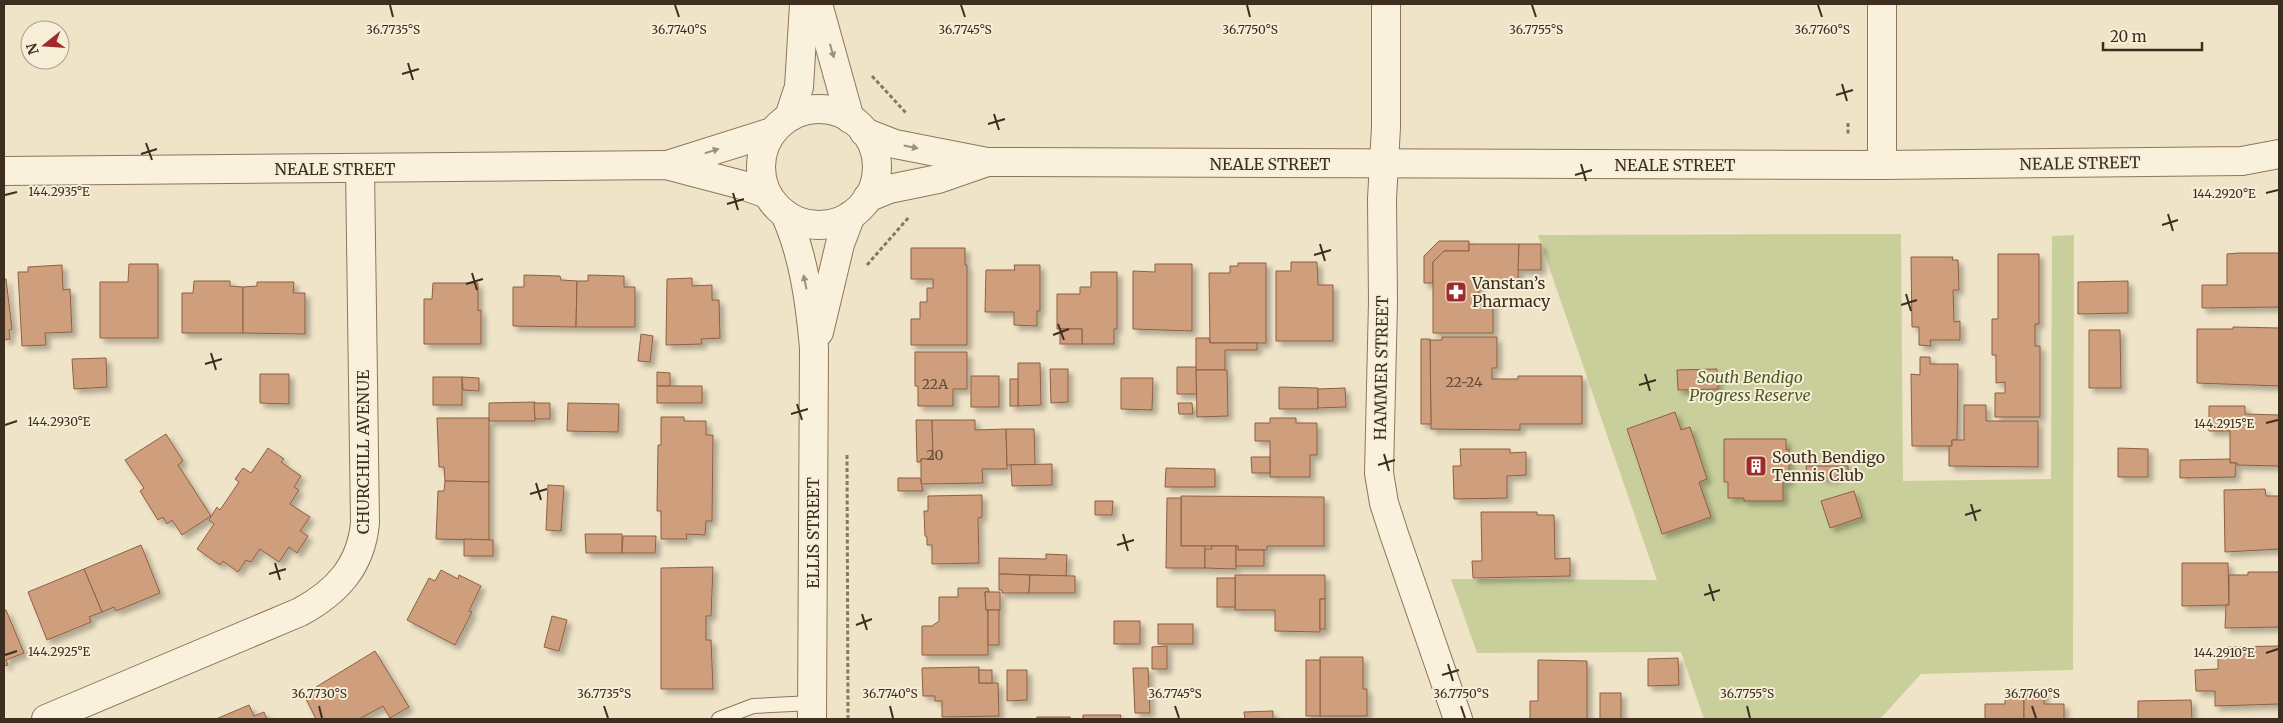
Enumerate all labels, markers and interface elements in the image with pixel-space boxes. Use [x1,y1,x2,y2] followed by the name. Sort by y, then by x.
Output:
[20,20,70,70] north arrow
[2103,20,2202,52] scale bar
[366,22,420,37] text: 36.7735°S
[651,22,707,37] text: 36.7740°S
[938,22,992,37] text: 36.7745°S
[1222,22,1278,37] text: 36.7750°S
[1509,22,1563,37] text: 36.7755°S
[1794,22,1850,37] text: 36.7760°S
[2110,27,2147,46] text: 20 m
[22,41,43,57] text: N
[828,43,836,58] one-way arrow
[903,143,919,151] one-way arrow
[705,147,720,154] one-way arrow
[2019,152,2141,174] street label: NEALE STREET
[1209,154,1331,174] street label: NEALE STREET
[1614,155,1736,175] street label: NEALE STREET
[274,159,396,179] street label: NEALE STREET
[28,184,90,199] text: 144.2935°E
[2192,186,2256,201] text: 144.2920°E
[1471,273,1551,311] place label: Vanstan’s Pharmacy
[801,275,809,290] one-way arrow
[1444,280,1468,304] pharmacy icon: Vanstan’s Pharmacy
[1370,295,1392,441] street label: HAMMER STREET
[1689,367,1811,405] park label: South Bendigo Progress Reserve
[353,369,373,534] street label: CHURCHILL AVENUE
[1445,373,1483,391] house number: 22-24
[922,375,948,393] house number: 22A
[28,414,91,429] text: 144.2930°E
[2194,416,2255,431] text: 144.2915°E
[926,446,944,464] house number: 20
[1772,447,1885,485] place label: South Bendigo Tennis Club
[1744,454,1768,478] building icon: South Bendigo Tennis Club
[803,477,823,589] street label: ELLIS STREET
[28,644,90,659] text: 144.2925°E
[2193,645,2255,660] text: 144.2910°E
[291,686,347,701] text: 36.7730°S
[577,686,631,701] text: 36.7735°S
[862,686,918,701] text: 36.7740°S
[1148,686,1202,701] text: 36.7745°S
[1433,686,1489,701] text: 36.7750°S
[1720,686,1774,701] text: 36.7755°S
[2004,686,2060,701] text: 36.7760°S

